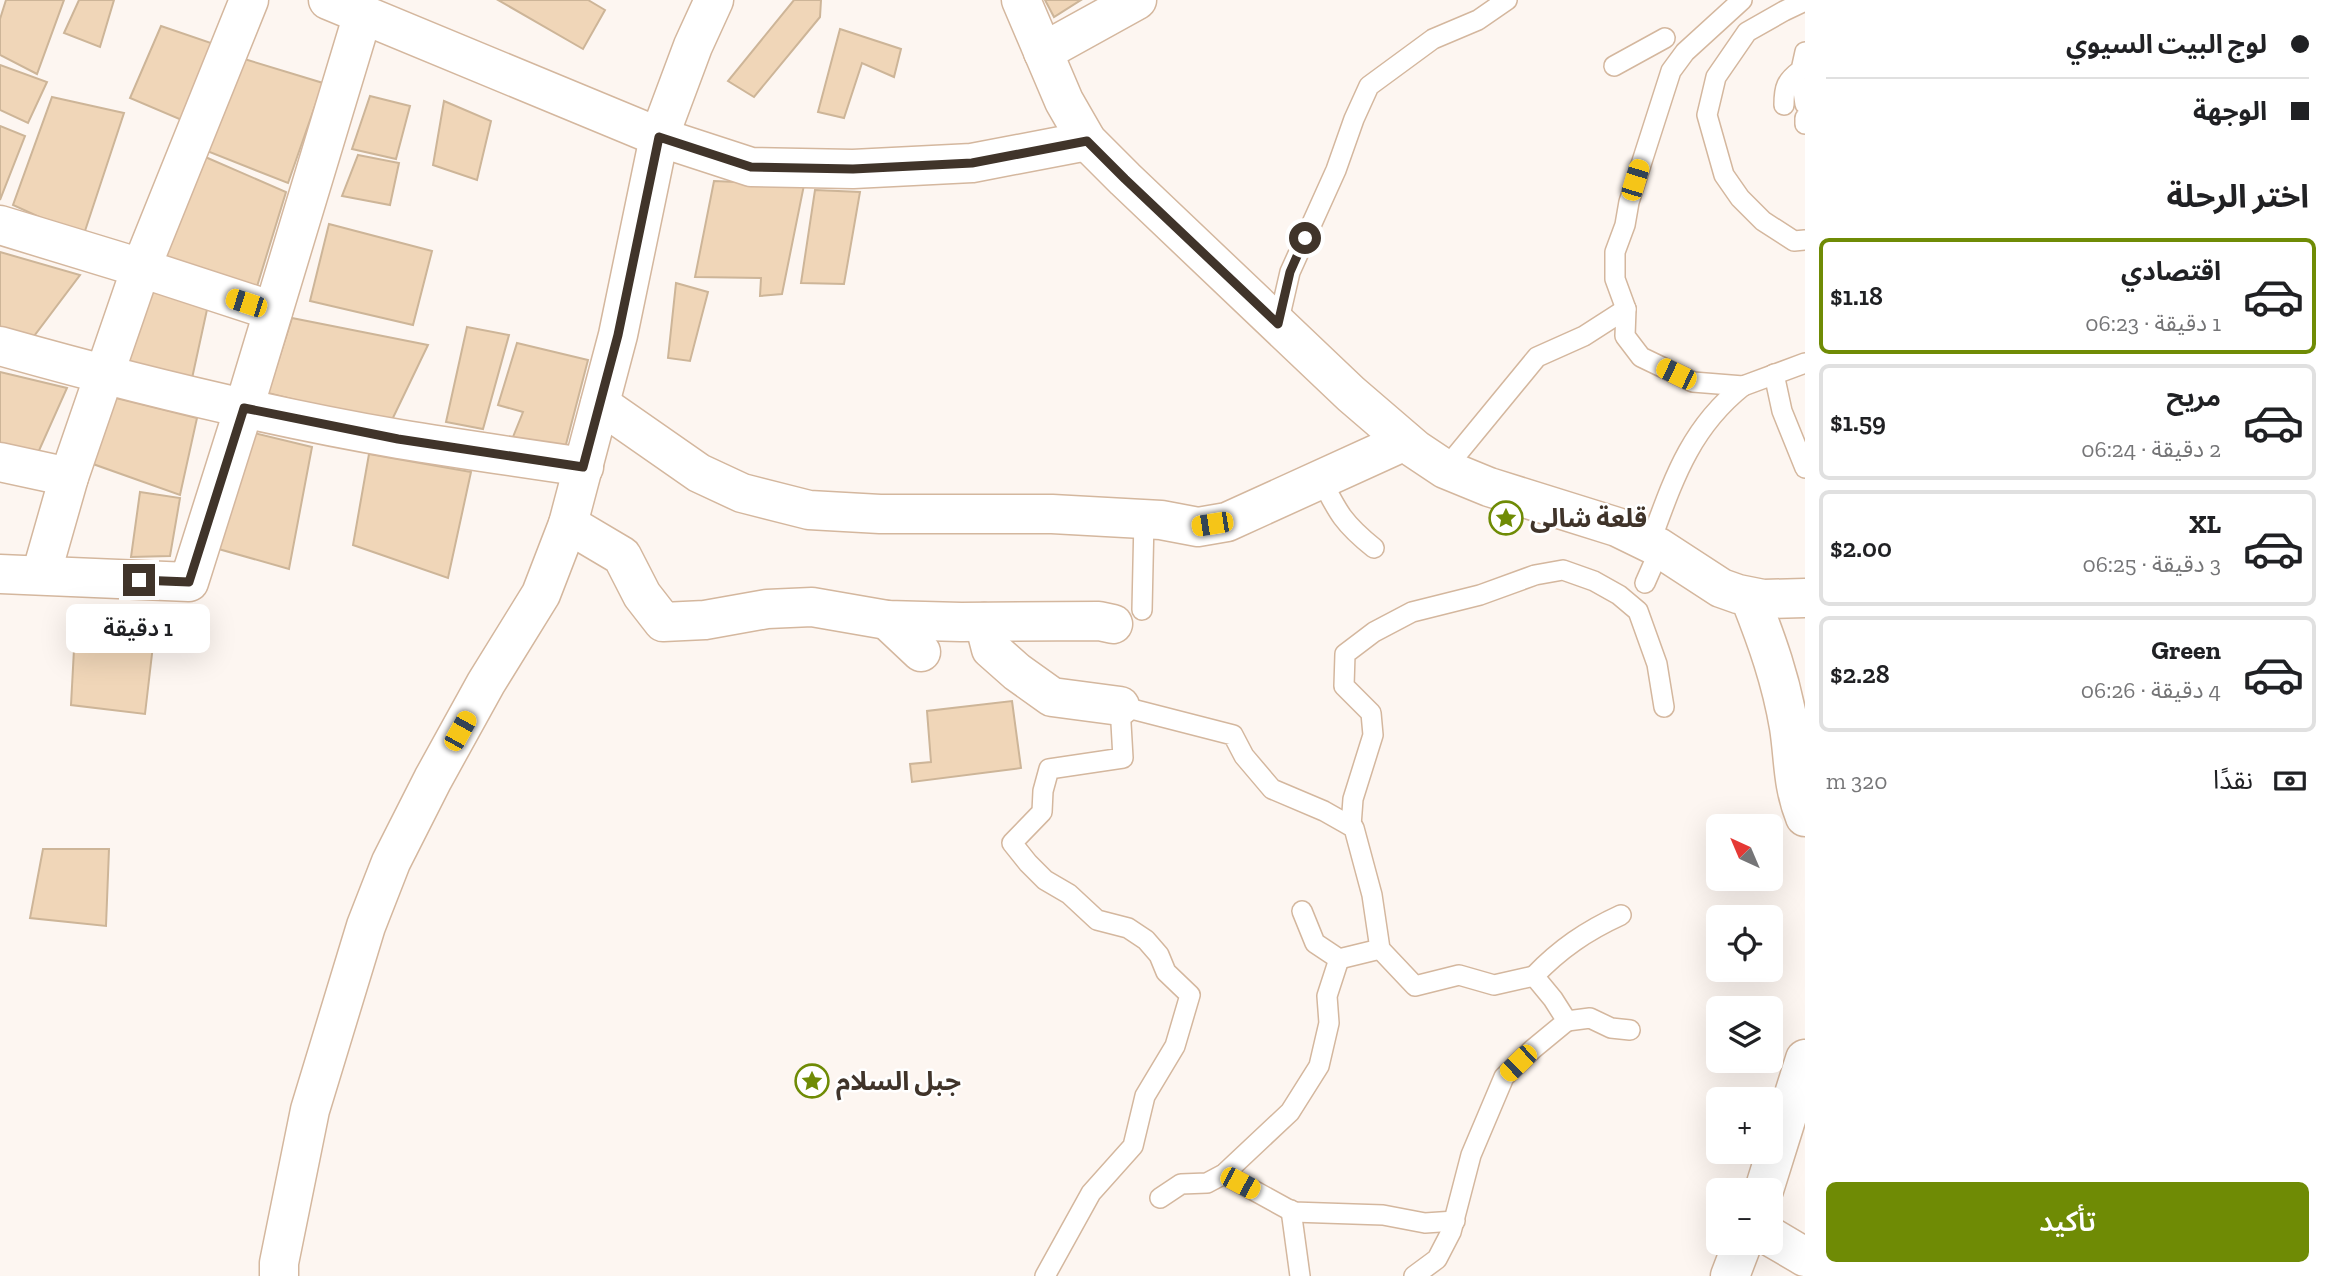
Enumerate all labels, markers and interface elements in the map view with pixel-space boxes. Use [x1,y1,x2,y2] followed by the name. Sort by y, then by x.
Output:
[2066,28,2267,60] text: لوج البيت السيوي
[2193,95,2267,127] text: الوجهة
[1619,157,1652,203] car
[2166,177,2309,215] text: اختر الرحلة
[1289,222,1321,254] route start
[2121,255,2221,287] text: اقتصادي
[2242,265,2305,328] icon: car
[1830,280,1883,312] text: $1.18
[223,287,270,319] car
[2085,309,2221,337] text: 1 دقيقة · 06:23
[1653,355,1700,393] car
[2166,381,2221,413] text: مريح
[2242,391,2305,454] icon: car
[1830,406,1886,438] text: $1.59
[2081,435,2221,463] text: 2 دقيقة · 06:24
[1487,499,1525,537] place icon: قلعة شالى
[1530,502,1647,534] place label: قلعة شالى
[2189,508,2221,540] text: XL
[1190,510,1235,538] car
[2242,517,2305,580] icon: car
[1830,532,1892,564] text: $2.00
[2082,550,2221,578] text: 3 دقيقة · 06:25
[123,564,155,596] route end
[67,604,211,654] callout: 1 دقيقة
[103,614,173,642] text: 1 دقيقة
[2151,634,2221,666] text: Green
[2242,643,2305,706] icon: car
[1830,658,1890,690] text: $2.28
[2081,676,2221,704] text: 4 دقيقة · 06:26
[441,708,480,754] car
[2271,762,2309,800] icon: cash
[2213,764,2253,796] text: نقدًا
[1826,767,1887,795] text: 320 m
[1706,814,1783,891] north arrow
[1706,814,1783,1255] map controls
[1706,905,1783,982] button: locate
[1706,996,1783,1073] button: layers
[1496,1041,1541,1085] car
[793,1062,831,1100] place icon: جبل السلام
[836,1065,961,1101] place label: جبل السلام
[1706,1087,1783,1164] button: +
[1217,1164,1264,1202] car
[1706,1178,1783,1255] button: −
[1826,1182,2309,1262] button: تأكيد

